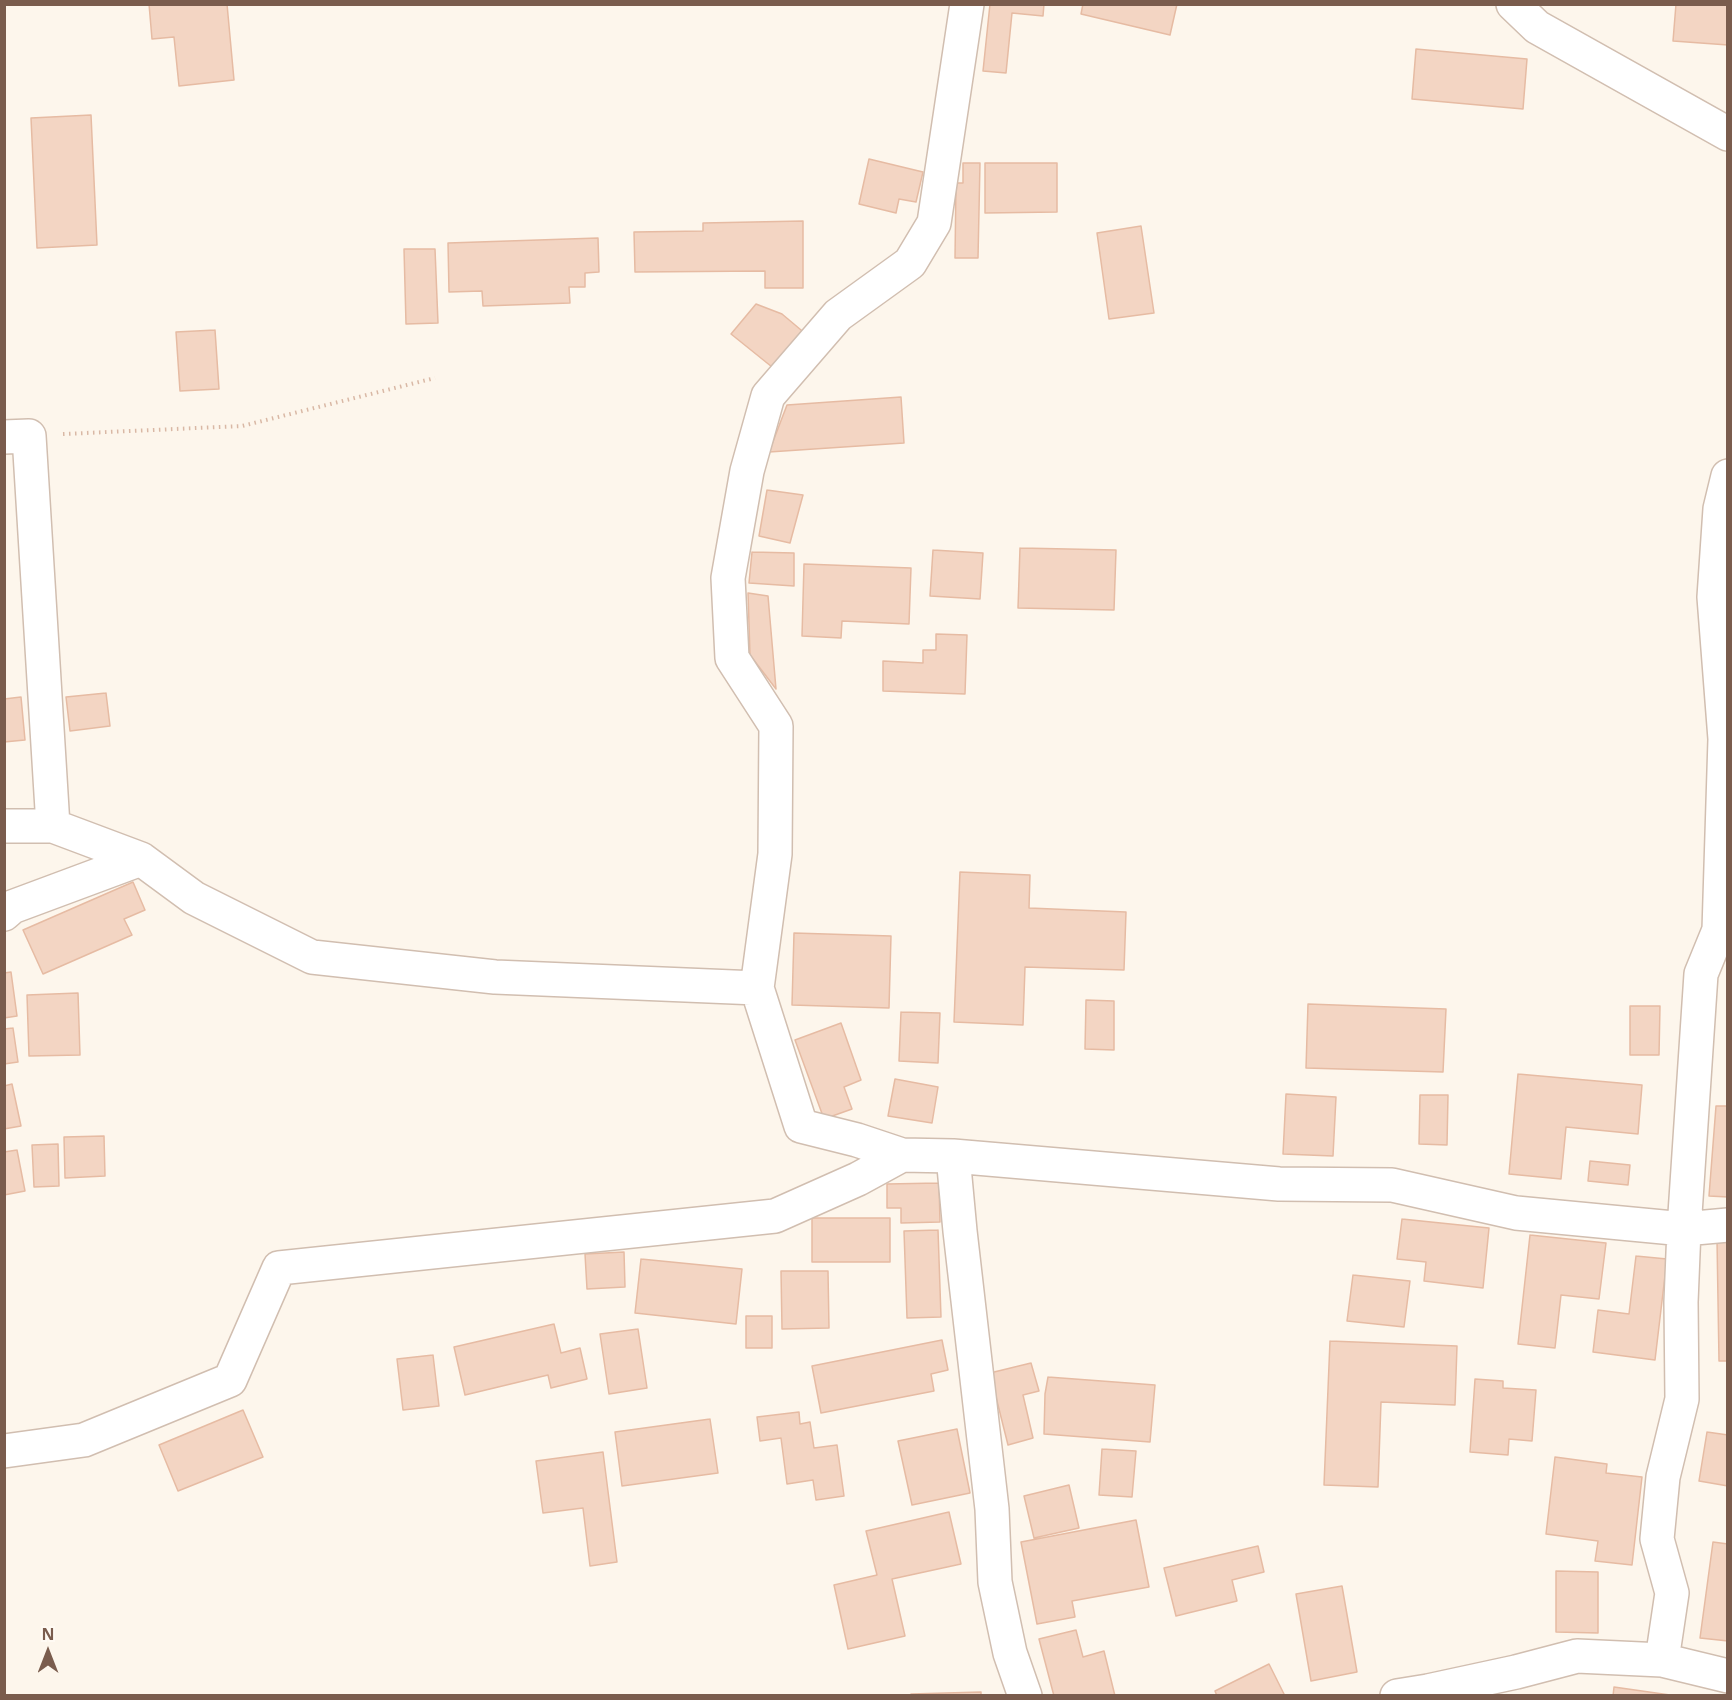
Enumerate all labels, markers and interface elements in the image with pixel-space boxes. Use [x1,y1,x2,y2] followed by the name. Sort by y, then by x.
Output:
[18,1622,78,1682] north arrow
[41,1623,55,1645] text: N

